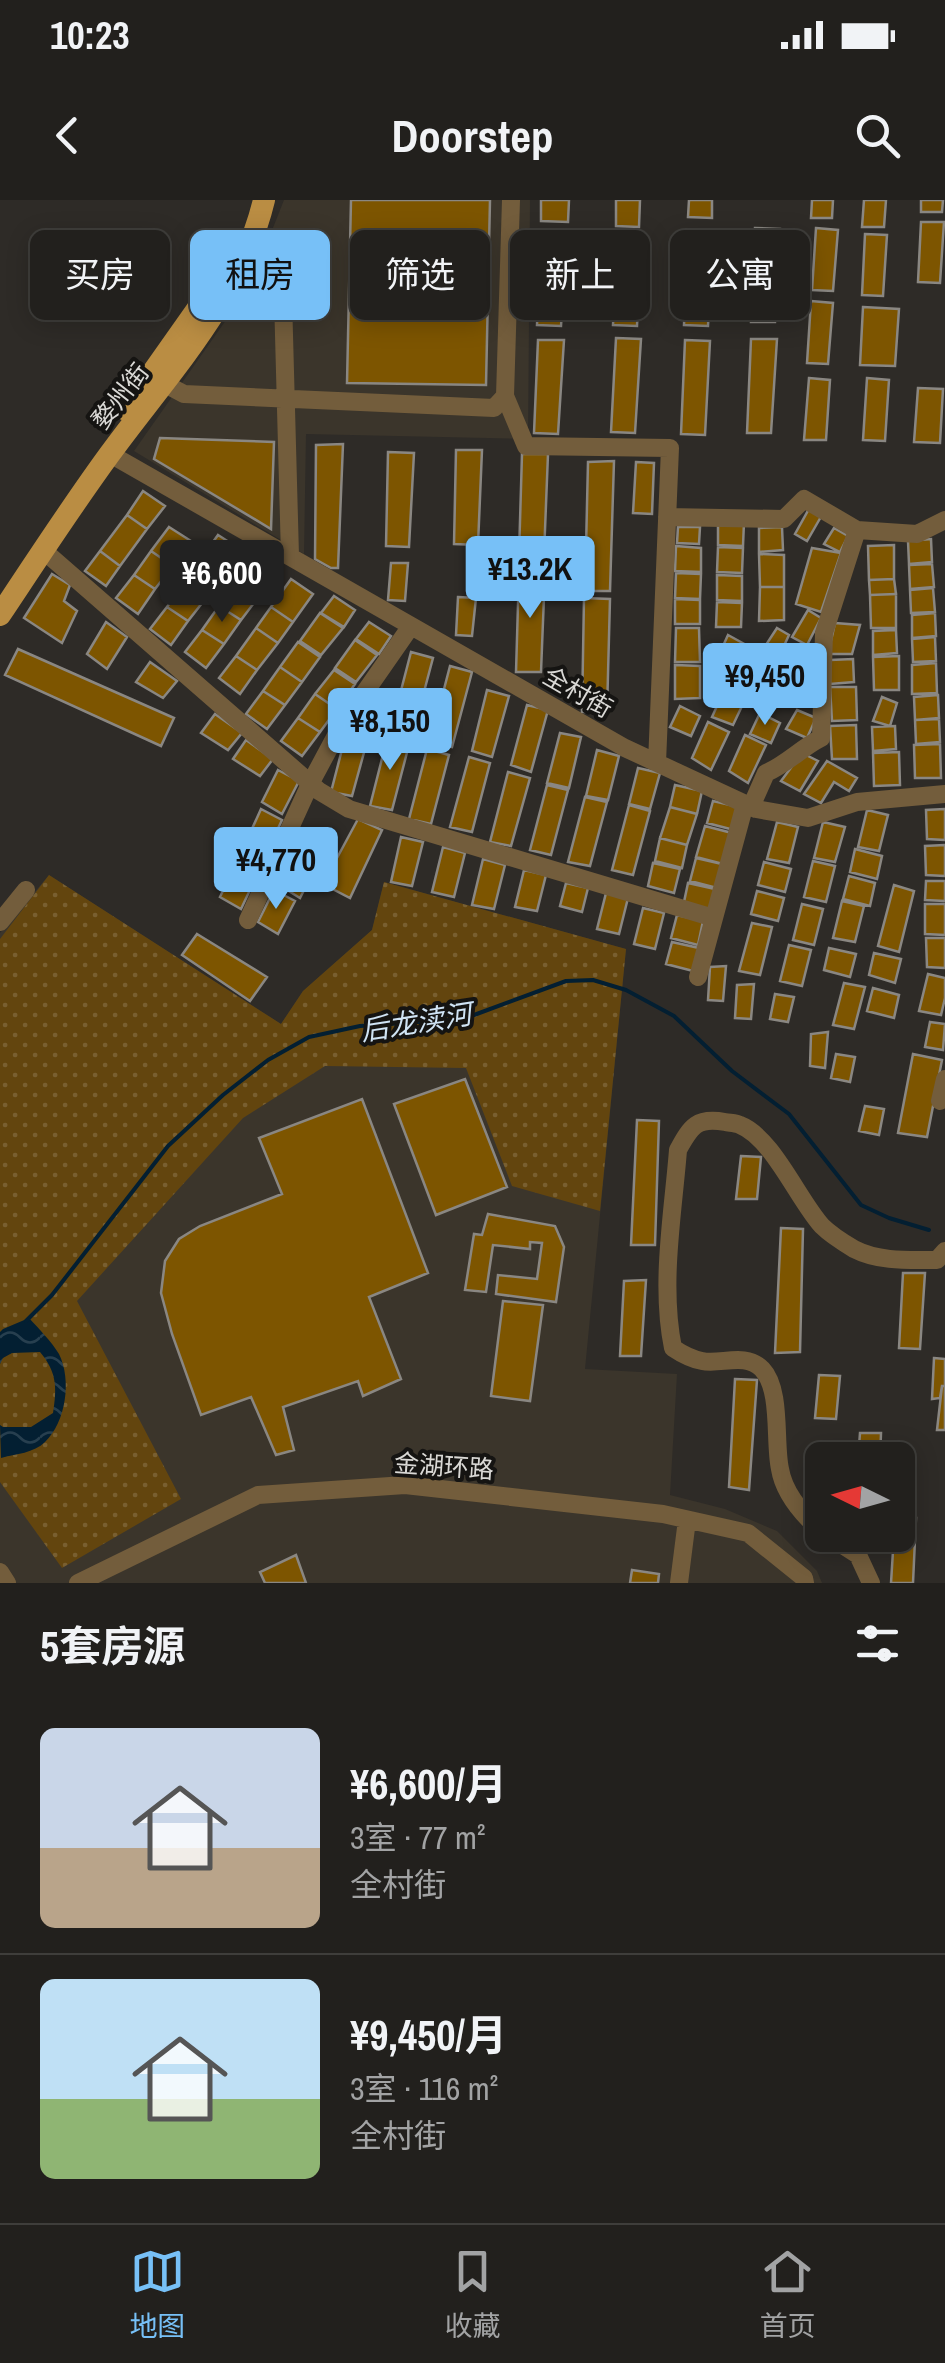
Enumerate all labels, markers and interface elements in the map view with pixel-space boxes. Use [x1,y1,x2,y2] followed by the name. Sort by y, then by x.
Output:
[50,10,130,61] text: 10:23
[392,105,553,166] text: Doorstep
[40,108,95,163] icon: back
[850,108,905,163] icon: search
[30,230,170,320] chip: 买房
[190,230,330,320] chip: 租房
[350,230,490,320] chip: 筛选
[510,230,650,320] chip: 新上
[670,230,810,320] chip: 公寓
[84,356,156,436] street label: 婺州街
[449,536,611,621] pin: ¥13.2K
[141,540,303,625] pin: ¥6,600
[488,547,572,590] text: ¥13.2K
[182,551,262,594] text: ¥6,600
[684,643,846,728] pin: ¥9,450
[725,654,805,697] text: ¥9,450
[537,659,619,725] street label: 全村街
[309,688,471,773] pin: ¥8,150
[350,699,430,742] text: ¥8,150
[195,827,357,912] pin: ¥4,770
[236,838,316,881] text: ¥4,770
[358,994,479,1050] water label: 后龙渎河
[805,1442,915,1552] north arrow
[805,1442,915,1552] map controls
[393,1446,495,1486] street label: 金湖环路
[850,1616,905,1671] icon: filters
[40,1618,185,1674] text: 5套房源
[350,1756,507,1812] text: ¥6,600/月
[120,1768,240,1888] icon: home
[350,1816,486,1859] text: 3室 · 77 m²
[350,1863,446,1906] text: 全村街
[350,2007,507,2063] text: ¥9,450/月
[120,2019,240,2139] icon: home
[350,2067,498,2110] text: 3室 · 116 m²
[350,2114,446,2157] text: 全村街
[129,2244,186,2345] tab: 地图
[444,2244,501,2345] tab: 收藏
[759,2244,816,2345] tab: 首页

